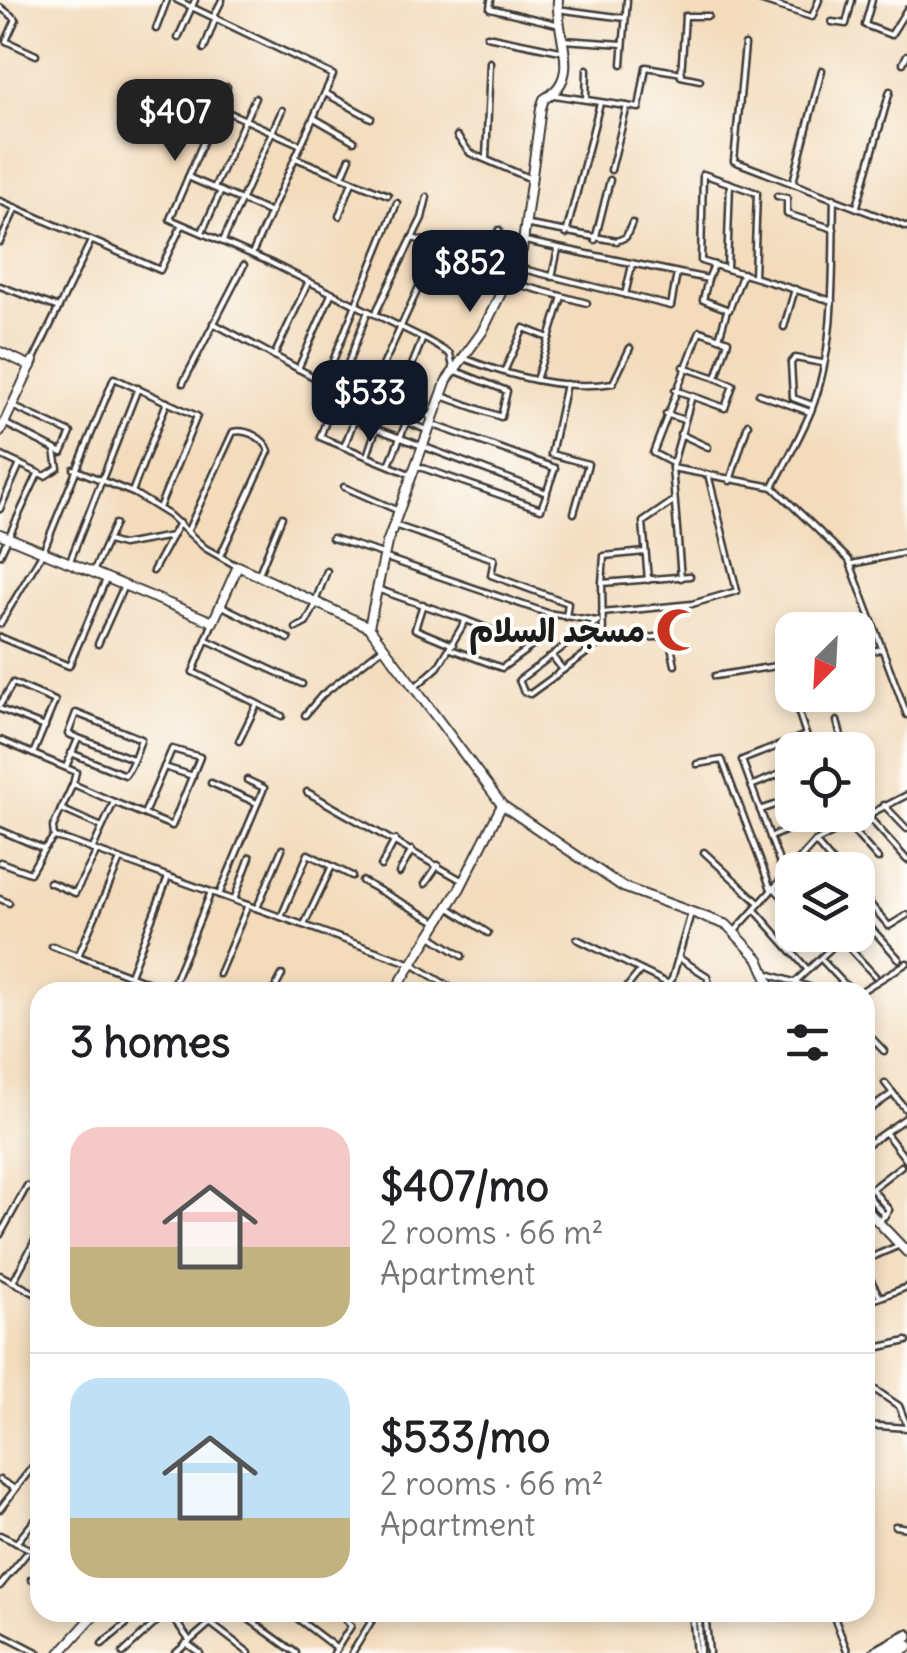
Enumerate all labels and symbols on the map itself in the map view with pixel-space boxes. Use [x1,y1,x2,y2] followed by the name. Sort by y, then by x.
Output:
[116,79,234,164] pin: $407
[411,230,529,315] pin: $852
[311,360,429,445] pin: $533
[654,606,702,654] mosque icon: مسجد السلام
[469,610,645,655] place label: مسجد السلام
[775,612,875,712] north arrow

